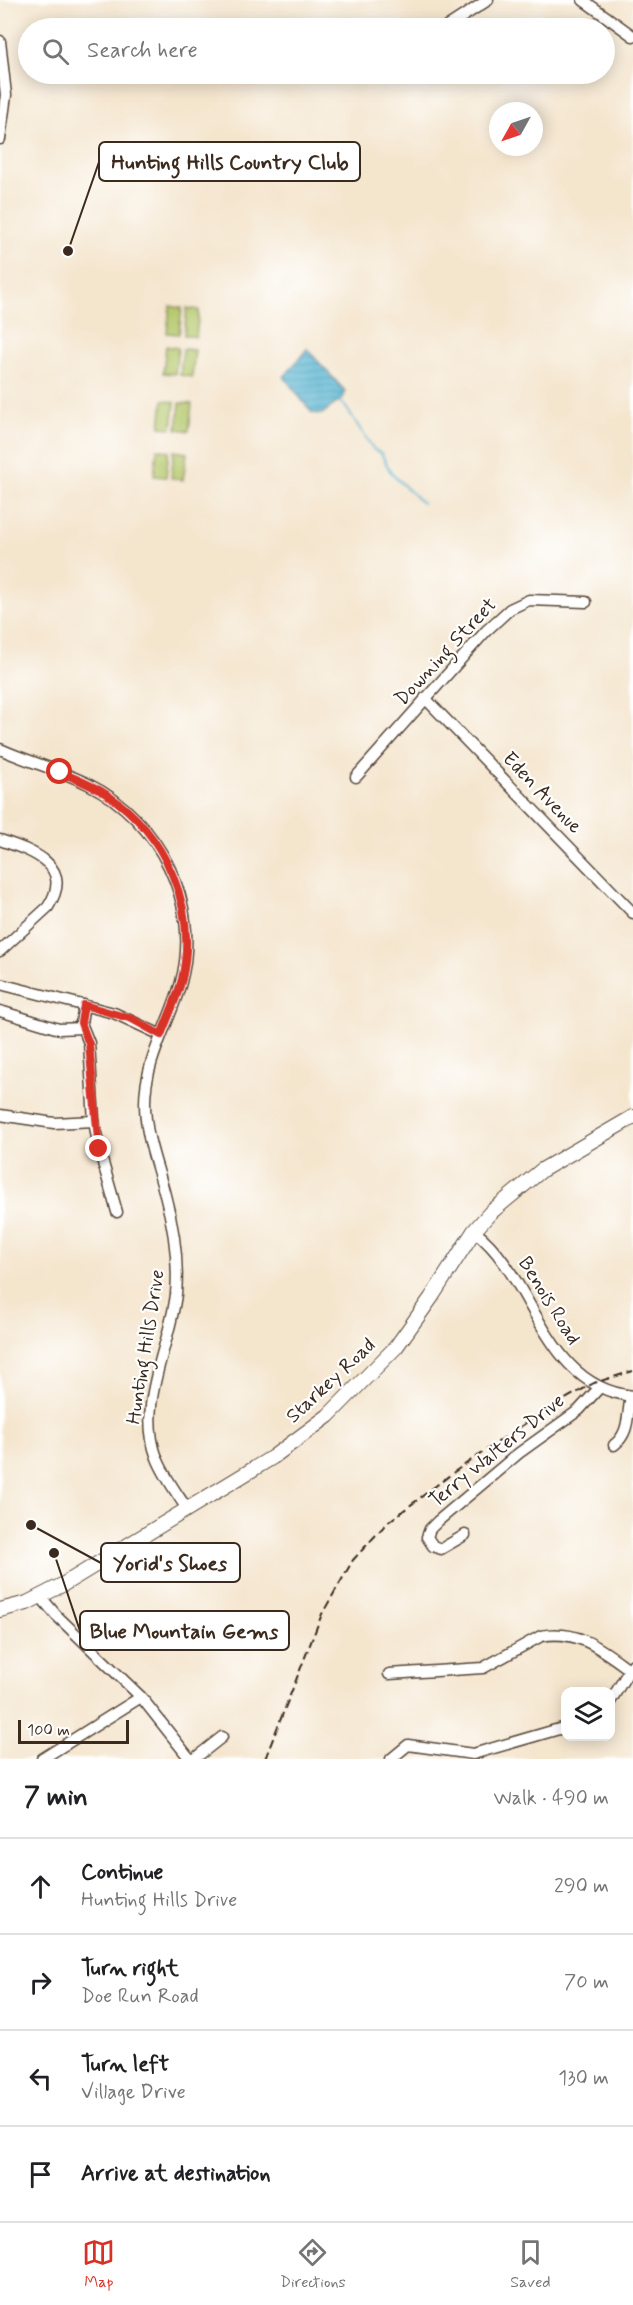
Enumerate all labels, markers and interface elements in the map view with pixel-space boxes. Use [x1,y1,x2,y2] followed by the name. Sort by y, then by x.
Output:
[18,18,615,84] search box
[39,35,72,68] icon: search
[87,37,198,65] text: Search here
[489,102,543,156] north arrow
[99,142,360,181] callout: Hunting Hills Country Club
[111,149,349,179] text: Hunting Hills Country Club
[389,592,505,713] street label: Downing Street
[496,746,588,840] street label: Eden Avenue
[46,758,72,784] route start
[85,1135,111,1161] route end
[511,1252,587,1350] street label: Benois Road
[120,1268,174,1427] street label: Hunting Hills Drive
[280,1332,382,1430] street label: Starkey Road
[423,1388,571,1514] street label: Terry Walters Drive
[101,1543,240,1582] callout: Yorid's Shoes
[113,1550,228,1578] text: Yorid's Shoes
[80,1611,289,1650] callout: Blue Mountain Gems
[90,1618,279,1646] text: Blue Mountain Gems
[561,1687,615,1741] map controls
[561,1687,615,1741] button: layers
[18,1717,129,1744] scale bar
[27,1720,70,1741] text: 100 m
[24,1781,88,1815] text: 7 min
[494,1785,609,1812] text: Walk · 490 m
[81,1859,163,1887] text: Continue
[24,1870,57,1903] icon: ahead
[554,1873,609,1900] text: 290 m
[81,1887,237,1914] text: Hunting Hills Drive
[81,1955,179,1983] text: Turn right
[24,1966,57,1999] icon: right
[564,1969,609,1996] text: 70 m
[81,1983,199,2010] text: Doe Run Road
[81,2051,169,2079] text: Turn left
[24,2062,57,2095] icon: left
[558,2065,609,2092] text: 130 m
[81,2079,186,2106] text: Village Drive
[24,2158,57,2191] icon: arrive
[81,2160,271,2188] text: Arrive at destination
[82,2236,115,2293] tab: Map
[280,2236,346,2293] tab: Directions
[510,2236,551,2293] tab: Saved

